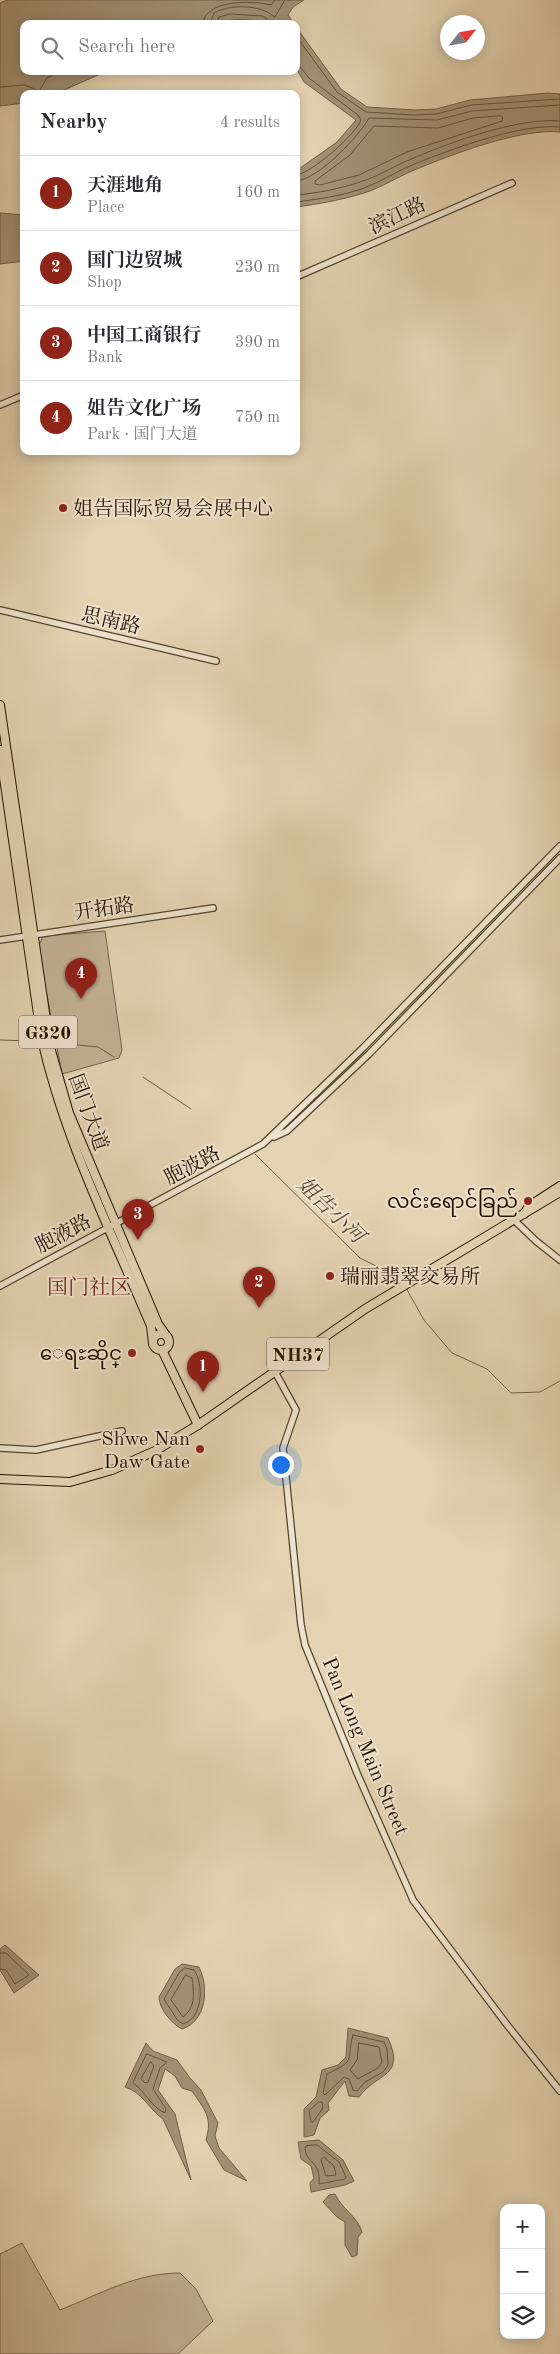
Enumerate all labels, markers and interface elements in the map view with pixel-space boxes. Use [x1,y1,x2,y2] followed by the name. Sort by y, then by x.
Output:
[440,15,485,60] north arrow
[20,20,300,75] search box
[38,34,66,62] icon: search
[78,38,175,57] text: Search here
[40,112,108,133] text: Nearby
[220,115,280,131] text: 4 results
[87,177,163,196] text: 天涯地角
[51,185,61,201] text: 1
[235,185,280,201] text: 160 m
[366,193,429,239] street label: 滨江路
[87,200,124,216] text: Place
[87,252,182,271] text: 国门边贸城
[51,260,61,276] text: 2
[235,260,280,276] text: 230 m
[87,275,122,291] text: Shop
[87,327,201,346] text: 中国工商银行
[51,335,61,351] text: 3
[235,335,280,351] text: 390 m
[87,350,123,366] text: Bank
[87,400,201,419] text: 姐告文化广场
[51,410,61,426] text: 4
[235,410,280,426] text: 750 m
[87,427,197,443] text: Park · 国门大道
[73,498,273,520] place label: 姐告国际贸易会展中心
[57,502,69,514] marker: 姐告国际贸易会展中心
[79,604,142,638] street label: 思南路
[73,894,135,924] street label: 开拓路
[65,958,97,999] pin: 4
[19,1016,77,1048] road number: G320
[64,1071,112,1154] street label: 国门大道
[161,1142,224,1190] street label: 胞波路
[292,1173,372,1251] water label: 姐告小河
[387,1187,518,1217] place label: လင်းရောင်ခြည်
[522,1195,534,1207] marker: လင်းရောင်ခြည်
[122,1199,154,1240] pin: 3
[32,1210,95,1258] street label: 胞液路
[340,1266,480,1288] place label: 瑞丽翡翠交易所
[243,1267,275,1308] pin: 2
[324,1270,336,1282] marker: 瑞丽翡翠交易所
[47,1276,131,1299] district label: 国门社区
[267,1338,329,1370] road number: NH37
[40,1339,122,1370] place label: ေရႊဆိုင္
[126,1347,138,1359] marker: ေရႊဆိုင္
[187,1351,219,1392] pin: 1
[101,1430,190,1473] place label: Shwe Nan Daw Gate
[194,1443,206,1455] marker: Shwe Nan Daw Gate
[268,1452,294,1478] your location
[318,1655,411,1839] street label: Pan Long Main Street
[500,2204,545,2339] map controls
[500,2204,545,2249] button: +
[500,2249,545,2294] button: −
[500,2294,545,2339] button: layers

